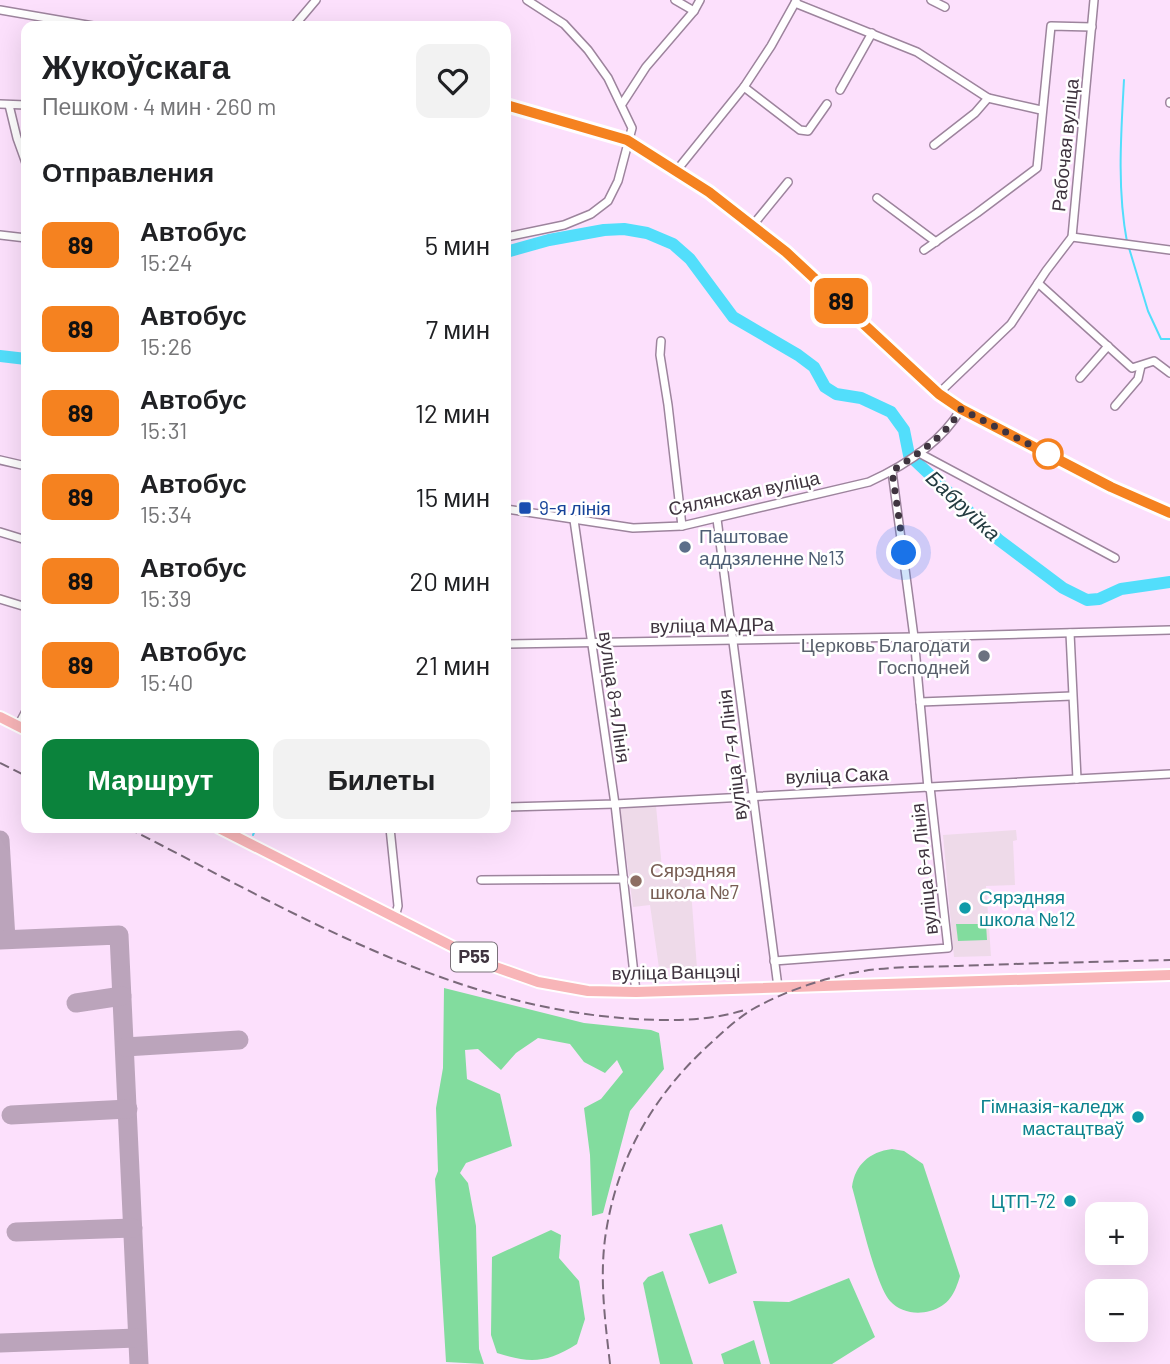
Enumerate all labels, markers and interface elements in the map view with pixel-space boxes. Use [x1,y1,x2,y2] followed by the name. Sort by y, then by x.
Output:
[416,44,490,118] button: heart
[42,46,230,86] text: Жукоўскага
[1046,77,1083,213] street label: Рабочая вуліца
[42,92,276,120] text: Пешком · 4 мин · 260 m
[42,156,214,187] text: Отправления
[140,215,247,246] text: Автобус
[425,229,490,260] text: 5 мин
[68,230,93,259] text: 89
[140,248,193,276] text: 15:24
[810,278,872,324] line badge: 89
[828,286,854,315] text: 89
[140,299,247,330] text: Автобус
[426,313,490,344] text: 7 мин
[68,314,93,343] text: 89
[140,332,192,360] text: 15:26
[140,383,247,414] text: Автобус
[415,397,490,428] text: 12 мин
[68,398,93,427] text: 89
[140,416,187,444] text: 15:31
[1033,439,1063,469] unlabelled marker
[922,464,1006,545] water label: Бабруйка
[666,465,822,520] street label: Сялянская вуліца
[140,467,247,498] text: Автобус
[416,481,490,512] text: 15 мин
[68,482,93,511] text: 89
[539,496,611,519] place label: 9-я лінія
[140,500,192,528] text: 15:34
[517,500,533,516] marker: 9-я лінія
[699,524,845,569] place label: Паштовае аддзяленне №13
[886,535,921,570] your location
[677,539,693,555] marker: Паштовае аддзяленне №13
[140,551,247,582] text: Автобус
[409,565,490,596] text: 20 мин
[68,566,93,595] text: 89
[140,584,192,612] text: 15:39
[650,612,775,637] street label: вуліца МАДРа
[595,630,636,764] street label: вуліца 8-я Лінія
[801,633,970,678] place label: Церковь Благодати Господней
[140,635,247,666] text: Автобус
[976,648,992,664] marker: Церковь Благодати Господней
[415,649,490,680] text: 21 мин
[68,650,93,679] text: 89
[140,668,193,696] text: 15:40
[712,688,751,822] street label: вуліца 7-я Лінія
[42,739,259,819] button: Маршрут
[273,739,490,819] button: Билеты
[785,761,889,788] street label: вуліца Сака
[905,802,942,936] street label: вуліца 6-я Лінія
[650,858,739,903] place label: Сярэдняя школа №7
[628,873,644,889] marker: Сярэдняя школа №7
[979,885,1076,930] place label: Сярэдняя школа №12
[957,900,973,916] marker: Сярэдняя школа №12
[451,942,497,972] road number: Р55
[611,959,741,984] street label: вуліца Ванцэці
[981,1094,1124,1139] place label: Гімназія-каледж мастацтваў
[1130,1109,1146,1125] marker: Гімназія-каледж мастацтваў
[991,1189,1056,1212] place label: ЦТП-72
[1062,1193,1078,1209] marker: ЦТП-72
[1085,1202,1148,1342] map controls
[1085,1202,1148,1265] button: +
[1085,1279,1148,1342] button: −

